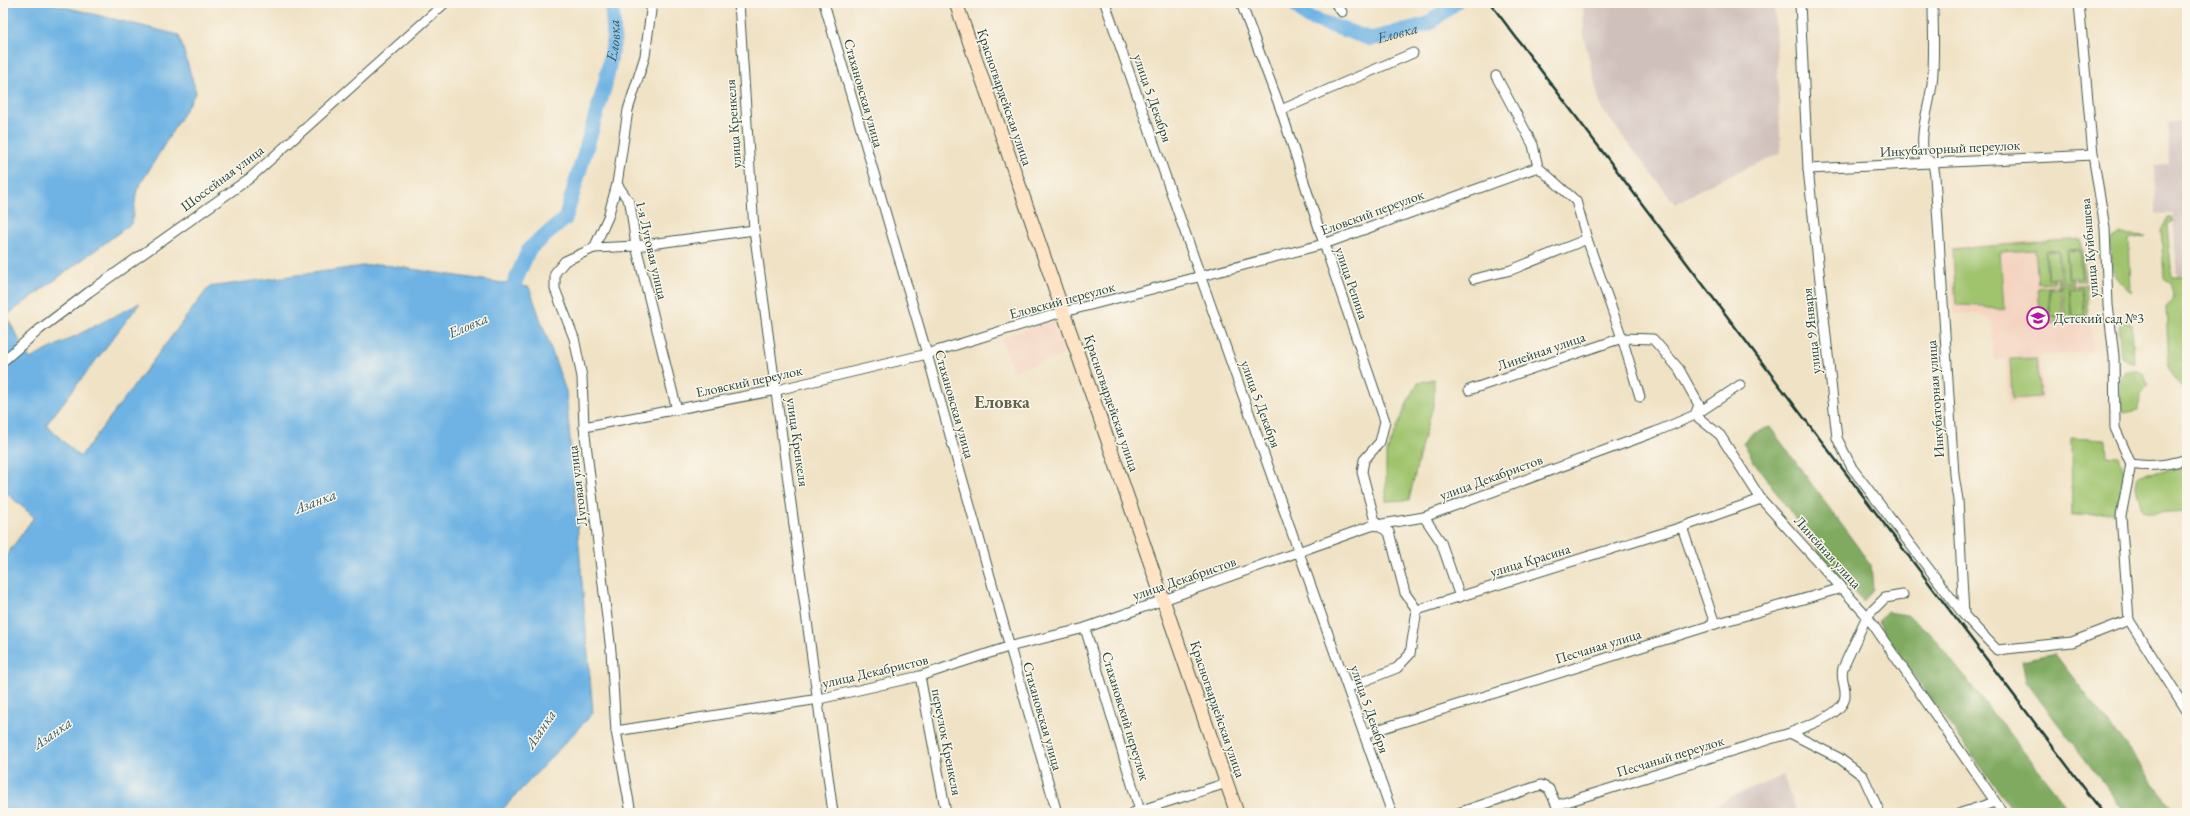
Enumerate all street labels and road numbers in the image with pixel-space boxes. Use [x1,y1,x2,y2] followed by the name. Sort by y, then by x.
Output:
[973,26,1037,168] street label: Красногвардейская улица
[840,37,888,150] street label: Стахановская улица
[1129,52,1177,144] street label: улица 5 Декабря
[721,79,745,169] street label: улица Кренкеля
[1879,135,2021,161] street label: Инкубаторный переулок
[177,141,268,215] street label: Шоссейная улица
[1318,185,1426,239] street label: Еловский переулок
[2076,197,2102,298] street label: улица Куйбышева
[632,199,672,302] street label: 1-я Луговая улица
[1331,244,1373,322] street label: улица Репина
[1007,277,1117,323] street label: Еловский переулок
[1798,287,1824,375] street label: улица 9 Января
[1495,327,1588,375] street label: Линейная улица
[1080,332,1144,474] street label: Красногвардейская улица
[1922,339,1948,458] street label: Инкубаторная улица
[931,348,979,461] street label: Стахановская улица
[1237,358,1285,450] street label: улица 5 Декабря
[694,361,804,401] street label: Еловский переулок
[783,396,813,488] street label: улица Кренкеля
[563,444,591,527] street label: Луговая улица
[1437,450,1545,504] street label: улица Декабристов
[1790,512,1866,593] street label: Линейная улица
[1488,539,1573,581] street label: улица Красина
[1130,552,1238,604] street label: улица Декабристов
[1553,624,1644,668] street label: Песчаная улица
[1186,638,1250,780] street label: Красногвардейская улица
[1098,649,1154,783] street label: Стахановский переулок
[820,650,930,692] street label: улица Декабристов
[1019,660,1067,773] street label: Стахановская улица
[1346,663,1394,755] street label: улица 5 Декабря
[928,687,966,797] street label: переулок Кренкеля
[1614,731,1726,781] street label: Песчаный переулок

